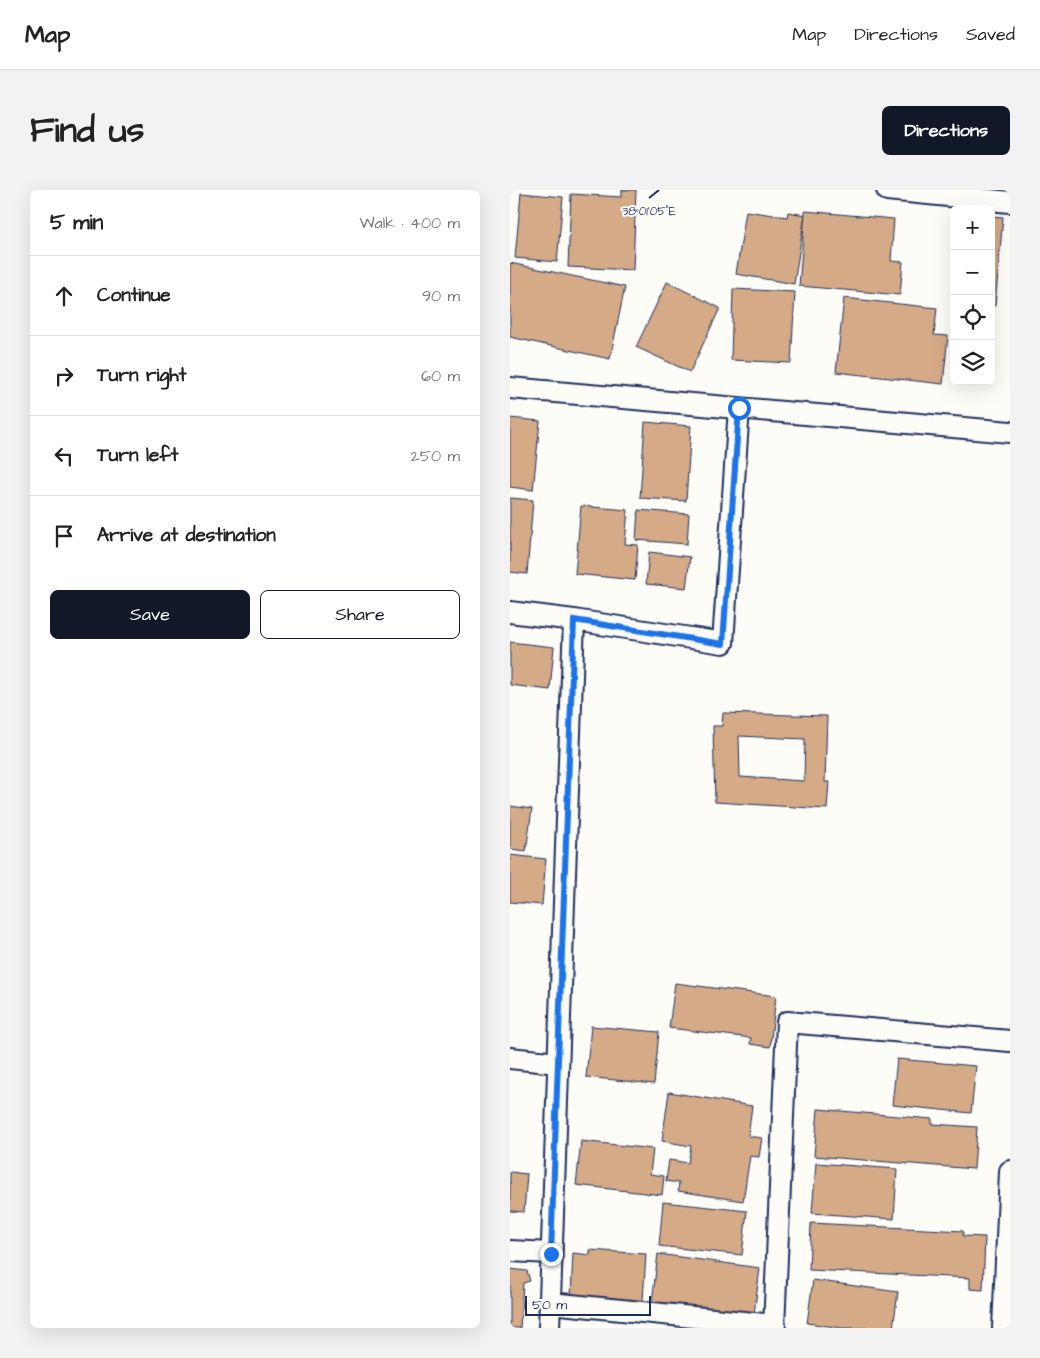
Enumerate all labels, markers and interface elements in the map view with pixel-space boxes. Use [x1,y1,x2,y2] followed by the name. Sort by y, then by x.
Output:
[25,18,70,52] text: Map
[792,22,826,47] text: Map
[854,22,938,47] text: Directions
[966,22,1015,47] text: Saved
[30,106,144,155] text: Find us
[882,106,1010,155] button: Directions
[622,203,676,220] text: 38°01'05"E
[950,205,995,385] map controls
[950,205,995,250] button: +
[50,208,103,237] text: 5 min
[359,212,460,234] text: Walk · 400 m
[950,250,995,295] button: −
[50,282,78,310] icon: ahead
[97,282,171,309] text: Continue
[422,285,460,307] text: 90 m
[950,295,995,340] button: locate
[950,340,995,385] button: layers
[50,362,78,390] icon: right
[97,362,186,389] text: Turn right
[421,365,460,387] text: 60 m
[728,397,751,420] route start
[50,442,78,470] icon: left
[97,442,178,469] text: Turn left
[411,445,460,467] text: 250 m
[50,522,78,550] icon: arrive
[97,522,276,549] text: Arrive at destination
[50,590,250,639] button: Save
[260,590,460,639] button: Share
[540,1243,563,1266] route end
[525,1293,651,1316] scale bar
[532,1295,567,1315] text: 50 m

